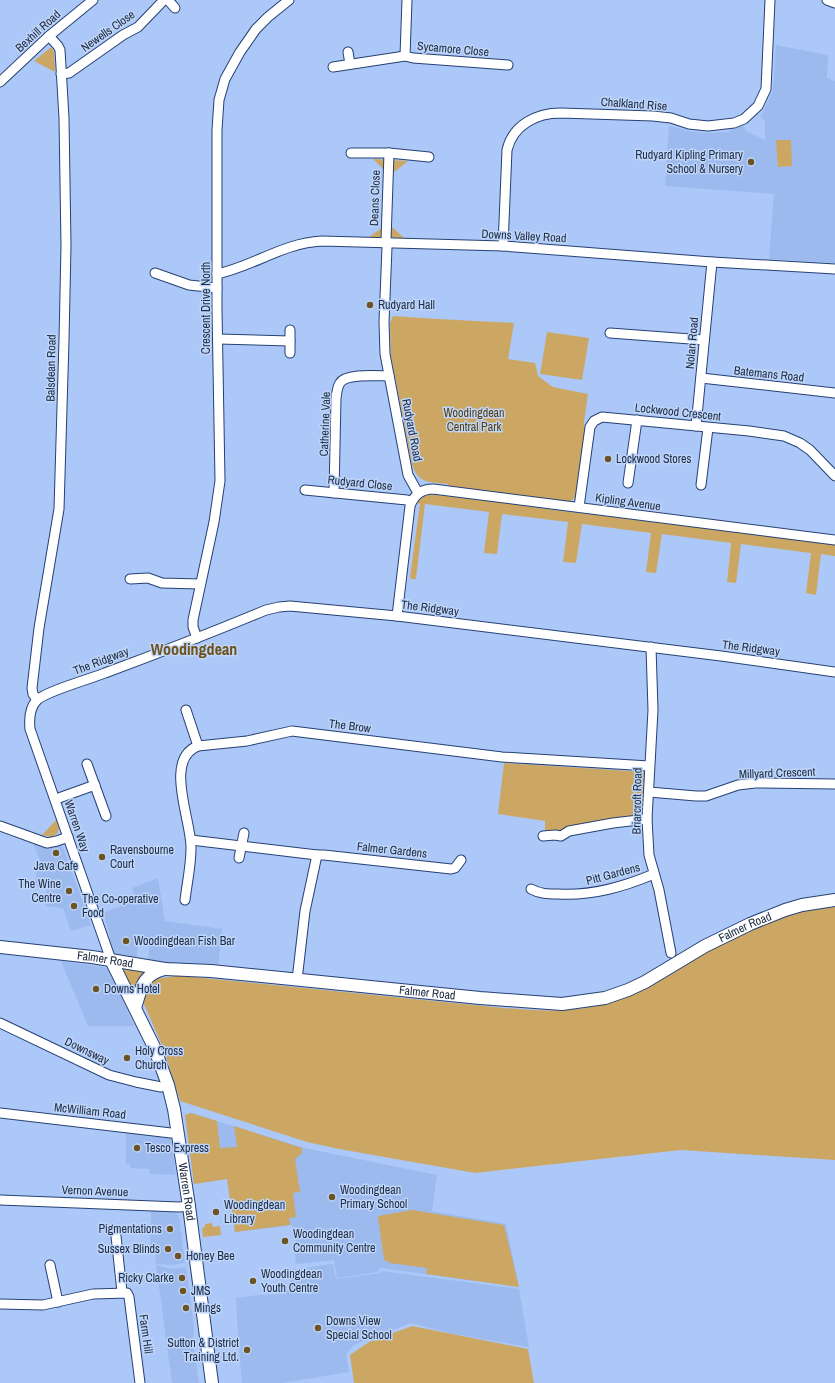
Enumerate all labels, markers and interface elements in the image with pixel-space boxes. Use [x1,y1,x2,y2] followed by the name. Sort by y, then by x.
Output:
[12,6,64,56] street label: Bexhill Road
[78,7,138,55] street label: Newells Close
[416,38,490,60] street label: Sycamore Close
[600,94,668,114] street label: Chalkland Rise
[635,147,743,177] place label: Rudyard Kipling Primary School & Nursery
[746,157,756,167] marker: Rudyard Kipling Primary School & Nursery
[366,170,384,226] street label: Deans Close
[481,226,567,246] street label: Downs Valley Road
[198,262,214,354] street label: Crescent Drive North
[378,297,435,313] place label: Rudyard Hall
[365,300,375,310] marker: Rudyard Hall
[682,316,702,370] street label: Nolan Road
[42,334,60,402] street label: Balsdean Road
[733,362,805,386] street label: Batemans Road
[316,391,334,457] street label: Catherine Vale
[398,397,426,463] street label: Rudyard Road
[634,400,722,424] street label: Lockwood Crescent
[443,405,505,435] park label: Woodingdean Central Park
[616,451,692,467] place label: Lockwood Stores
[603,454,613,464] marker: Lockwood Stores
[327,472,393,494] street label: Rudyard Close
[594,489,662,515] street label: Kipling Avenue
[400,597,460,619] street label: The Ridgway
[721,637,781,659] street label: The Ridgway
[151,638,237,660] district label: Woodingdean
[71,643,131,679] street label: The Ridgway
[328,715,373,737] street label: The Brow
[738,764,816,782] street label: Millyard Crescent
[628,767,646,835] street label: Briarcroft Road
[61,798,93,854] street label: Warren Way
[356,838,428,862] street label: Falmer Gardens
[110,842,174,872] place label: Ravensbourne Court
[51,848,61,858] marker: Java Cafe
[97,852,107,862] marker: Ravensbourne Court
[34,858,78,874] place label: Java Cafe
[584,859,642,889] street label: Pitt Gardens
[18,876,61,906] place label: The Wine Centre
[64,886,74,896] marker: The Wine Centre
[82,891,159,921] place label: The Co-operative Food
[69,901,79,911] marker: The Co-operative Food
[716,908,774,946] street label: Falmer Road
[134,933,236,949] place label: Woodingdean Fish Bar
[121,936,131,946] marker: Woodingdean Fish Bar
[76,947,134,972] street label: Falmer Road
[104,981,160,997] place label: Downs Hotel
[398,982,456,1003] street label: Falmer Road
[91,984,101,994] marker: Downs Hotel
[62,1033,112,1069] street label: Downsway
[135,1043,183,1073] place label: Holy Cross Church
[122,1053,132,1063] marker: Holy Cross Church
[53,1099,127,1123] street label: McWilliam Road
[145,1140,209,1156] place label: Tesco Express
[132,1143,142,1153] marker: Tesco Express
[174,1162,199,1222] street label: Warren Road
[61,1182,129,1200] street label: Vernon Avenue
[340,1182,407,1212] place label: Woodingdean Primary School
[327,1192,337,1202] marker: Woodingdean Primary School
[224,1197,285,1227] place label: Woodingdean Library
[211,1207,221,1217] marker: Woodingdean Library
[99,1221,162,1237] place label: Pigmentations
[165,1224,175,1234] marker: Pigmentations
[293,1226,376,1256] place label: Woodingdean Community Centre
[280,1236,290,1246] marker: Woodingdean Community Centre
[98,1241,160,1257] place label: Sussex Blinds
[163,1244,173,1254] marker: Sussex Blinds
[186,1248,235,1264] place label: Honey Bee
[173,1251,183,1261] marker: Honey Bee
[261,1266,322,1296] place label: Woodingdean Youth Centre
[118,1270,174,1286] place label: Ricky Clarke
[177,1273,187,1283] marker: Ricky Clarke
[248,1276,258,1286] marker: Woodingdean Youth Centre
[191,1283,211,1299] place label: JMS
[178,1286,188,1296] marker: JMS
[194,1300,221,1316] place label: Mings
[181,1303,191,1313] marker: Mings
[135,1313,157,1355] street label: Farm Hill
[326,1313,392,1343] place label: Downs View Special School
[313,1323,323,1333] marker: Downs View Special School
[167,1335,239,1365] place label: Sutton & District Training Ltd.
[242,1345,252,1355] marker: Sutton & District Training Ltd.

